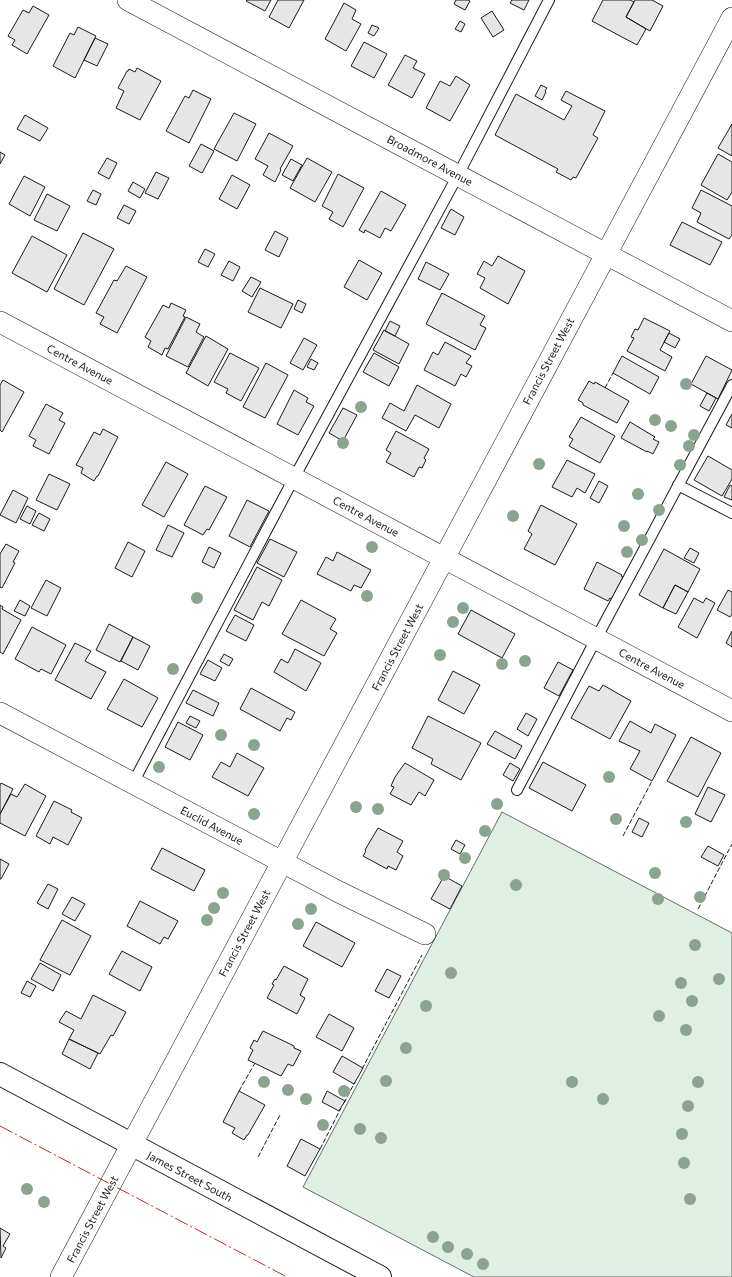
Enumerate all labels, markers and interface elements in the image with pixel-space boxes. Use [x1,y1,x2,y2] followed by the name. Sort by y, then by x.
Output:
[385,132,475,188] street label: Broadmore Avenue
[520,315,577,407] street label: Francis Street West
[45,341,115,387] street label: Centre Avenue
[331,493,401,539] street label: Centre Avenue
[369,601,426,693] street label: Francis Street West
[617,645,687,691] street label: Centre Avenue
[179,803,246,847] street label: Euclid Avenue
[216,887,273,979] street label: Francis Street West
[145,1148,235,1205] street label: James Street South
[64,1173,121,1265] street label: Francis Street West

